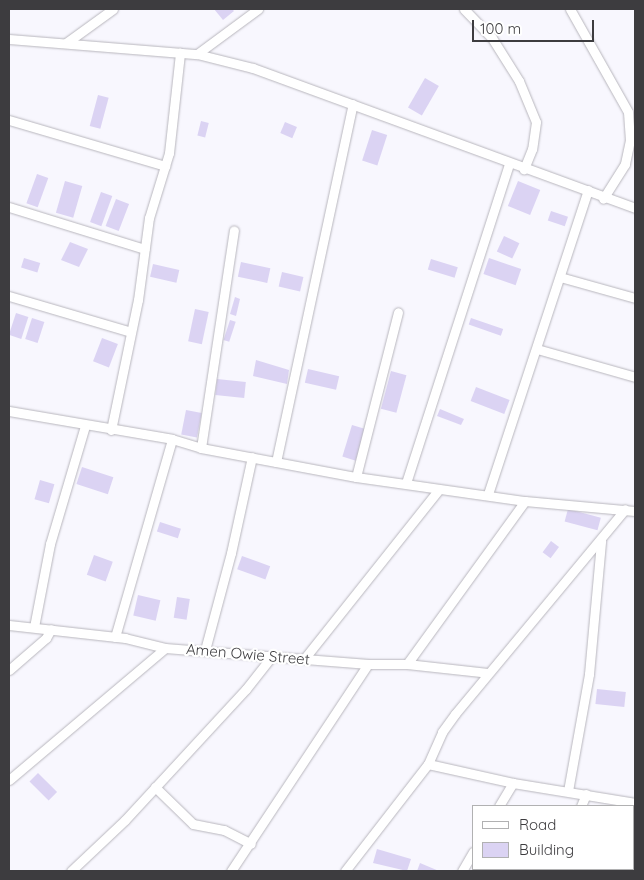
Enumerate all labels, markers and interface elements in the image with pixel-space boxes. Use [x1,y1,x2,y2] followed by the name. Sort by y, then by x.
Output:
[474,10,596,42] scale bar
[480,19,521,38] text: 100 m
[185,640,311,668] street label: Amen Owie Street
[472,805,634,870] legend
[519,815,556,834] text: Road
[519,840,574,859] text: Building

